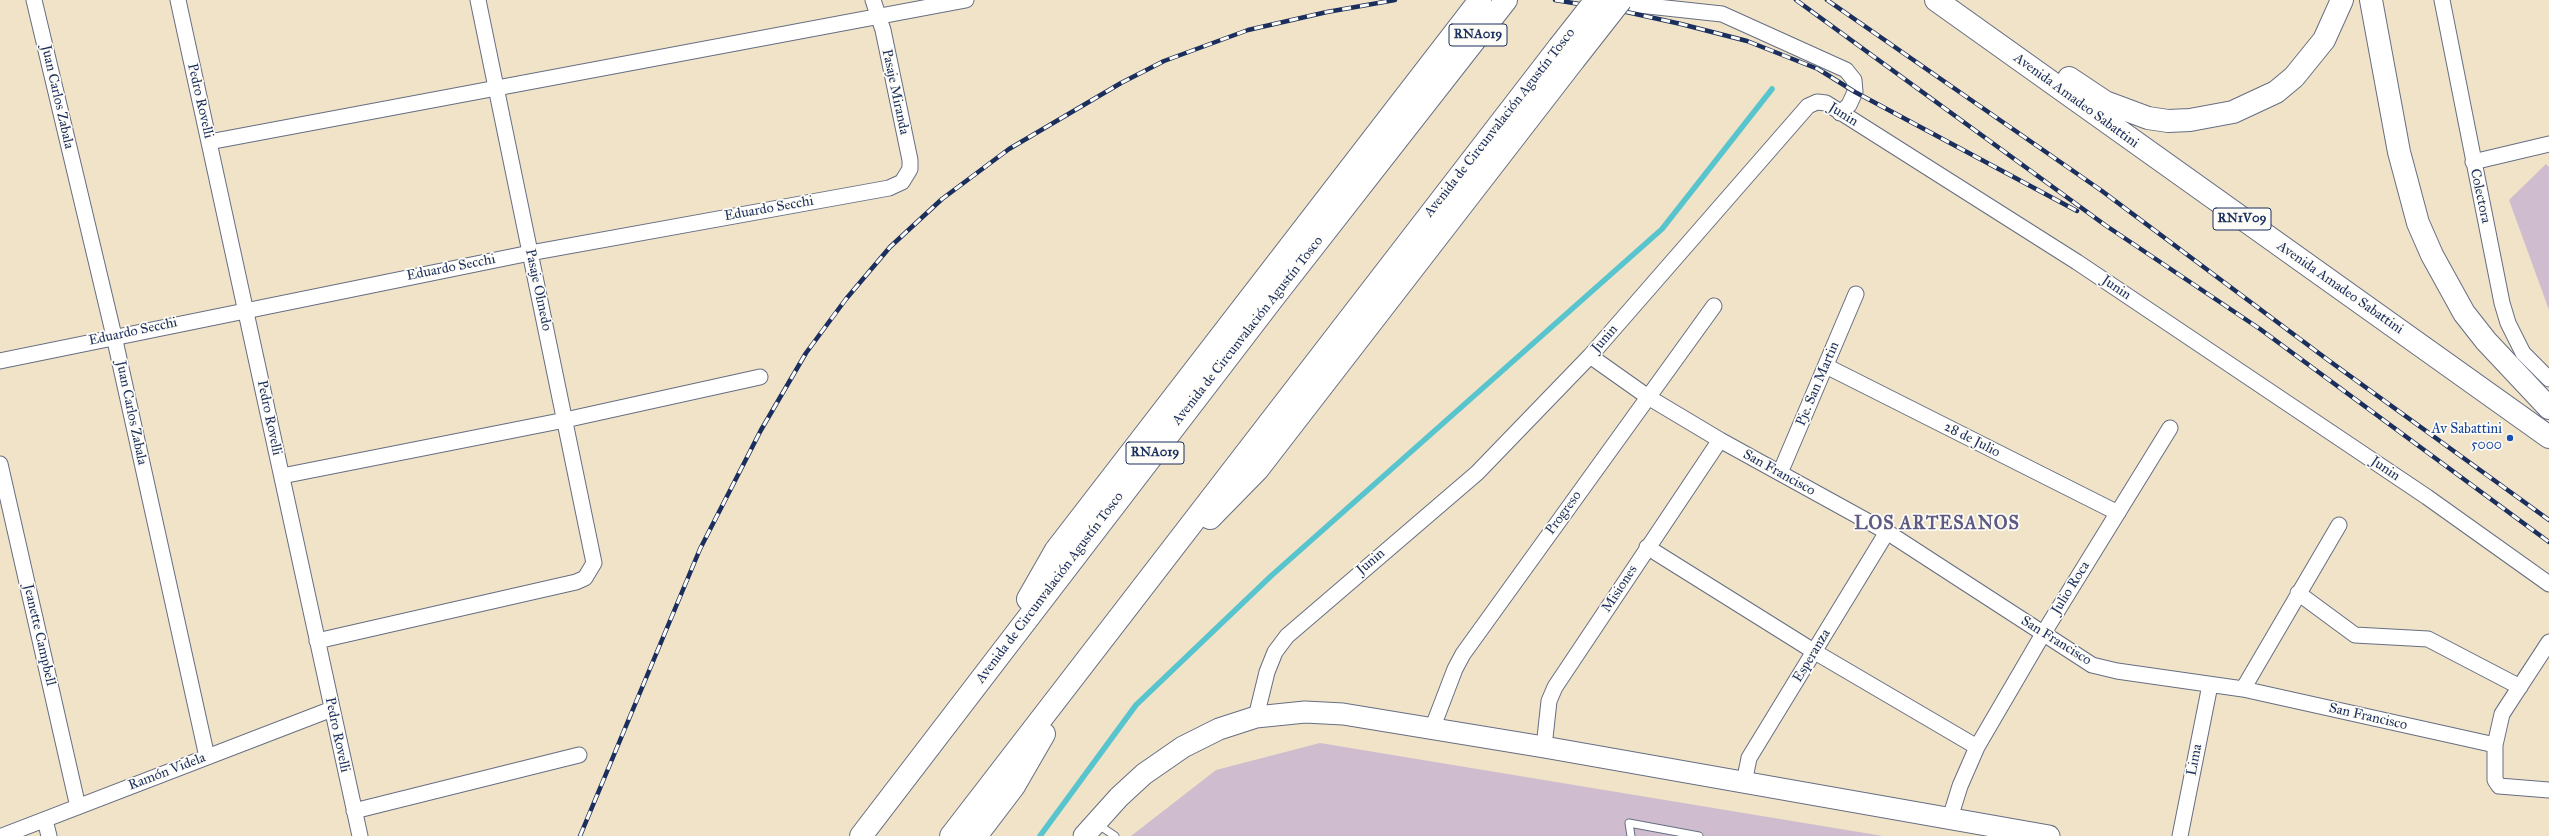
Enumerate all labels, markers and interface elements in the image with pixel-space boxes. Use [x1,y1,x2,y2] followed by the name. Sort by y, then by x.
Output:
[1449,24,1507,46] road number: RNA019
[1421,25,1579,221] street label: Avenida de Circunvalación Agustín Tosco
[37,43,77,151] street label: Juan Carlos Zabala
[878,48,912,136] street label: Pasaje Miranda
[2010,50,2142,152] street label: Avenida Amadeo Sabattini
[183,62,217,140] street label: Pedro Rovelli
[1825,99,1861,131] street label: Junin
[2466,167,2494,225] street label: Colectora
[723,193,815,225] street label: Eduardo Secchi
[2213,208,2271,230] road number: RN1V09
[1169,233,1327,429] street label: Avenida de Circunvalación Agustín Tosco
[2274,238,2406,338] street label: Avenida Amadeo Sabattini
[521,248,555,332] street label: Pasaje Olmedo
[405,251,497,285] street label: Eduardo Secchi
[2098,272,2134,304] street label: Junin
[87,314,179,350] street label: Eduardo Secchi
[1588,321,1622,357] street label: Junin
[1793,339,1843,429] street label: Pje. San Martin
[112,359,150,467] street label: Juan Carlos Zabala
[253,379,285,457] street label: Pedro Rovelli
[1941,419,2003,461] street label: 28 de Julio
[2431,422,2502,454] place label: Av Sabattini 5000
[2505,433,2515,443] marker: Av Sabattini 5000
[1126,442,1184,464] road number: RNA019
[1740,446,1818,500] street label: San Francisco
[2367,453,2403,485] street label: Junin
[1542,488,1586,538] street label: Progreso
[972,489,1128,687] street label: Avenida de Circunvalación Agustín Tosco
[1854,514,2020,536] district label: LOS ARTESANOS
[1353,545,1389,579] street label: Junin
[2048,558,2094,618] street label: Julio Roca
[1599,562,1641,616] street label: Misiones
[19,583,59,687] street label: Jeanette Campbell
[2018,613,2094,669] street label: San Francisco
[1790,626,1834,686] street label: Esperanza
[321,696,353,774] street label: Pedro Rovelli
[2327,700,2409,734] street label: San Francisco
[2184,743,2206,777] street label: Lima
[126,750,208,794] street label: Ramón Videla

